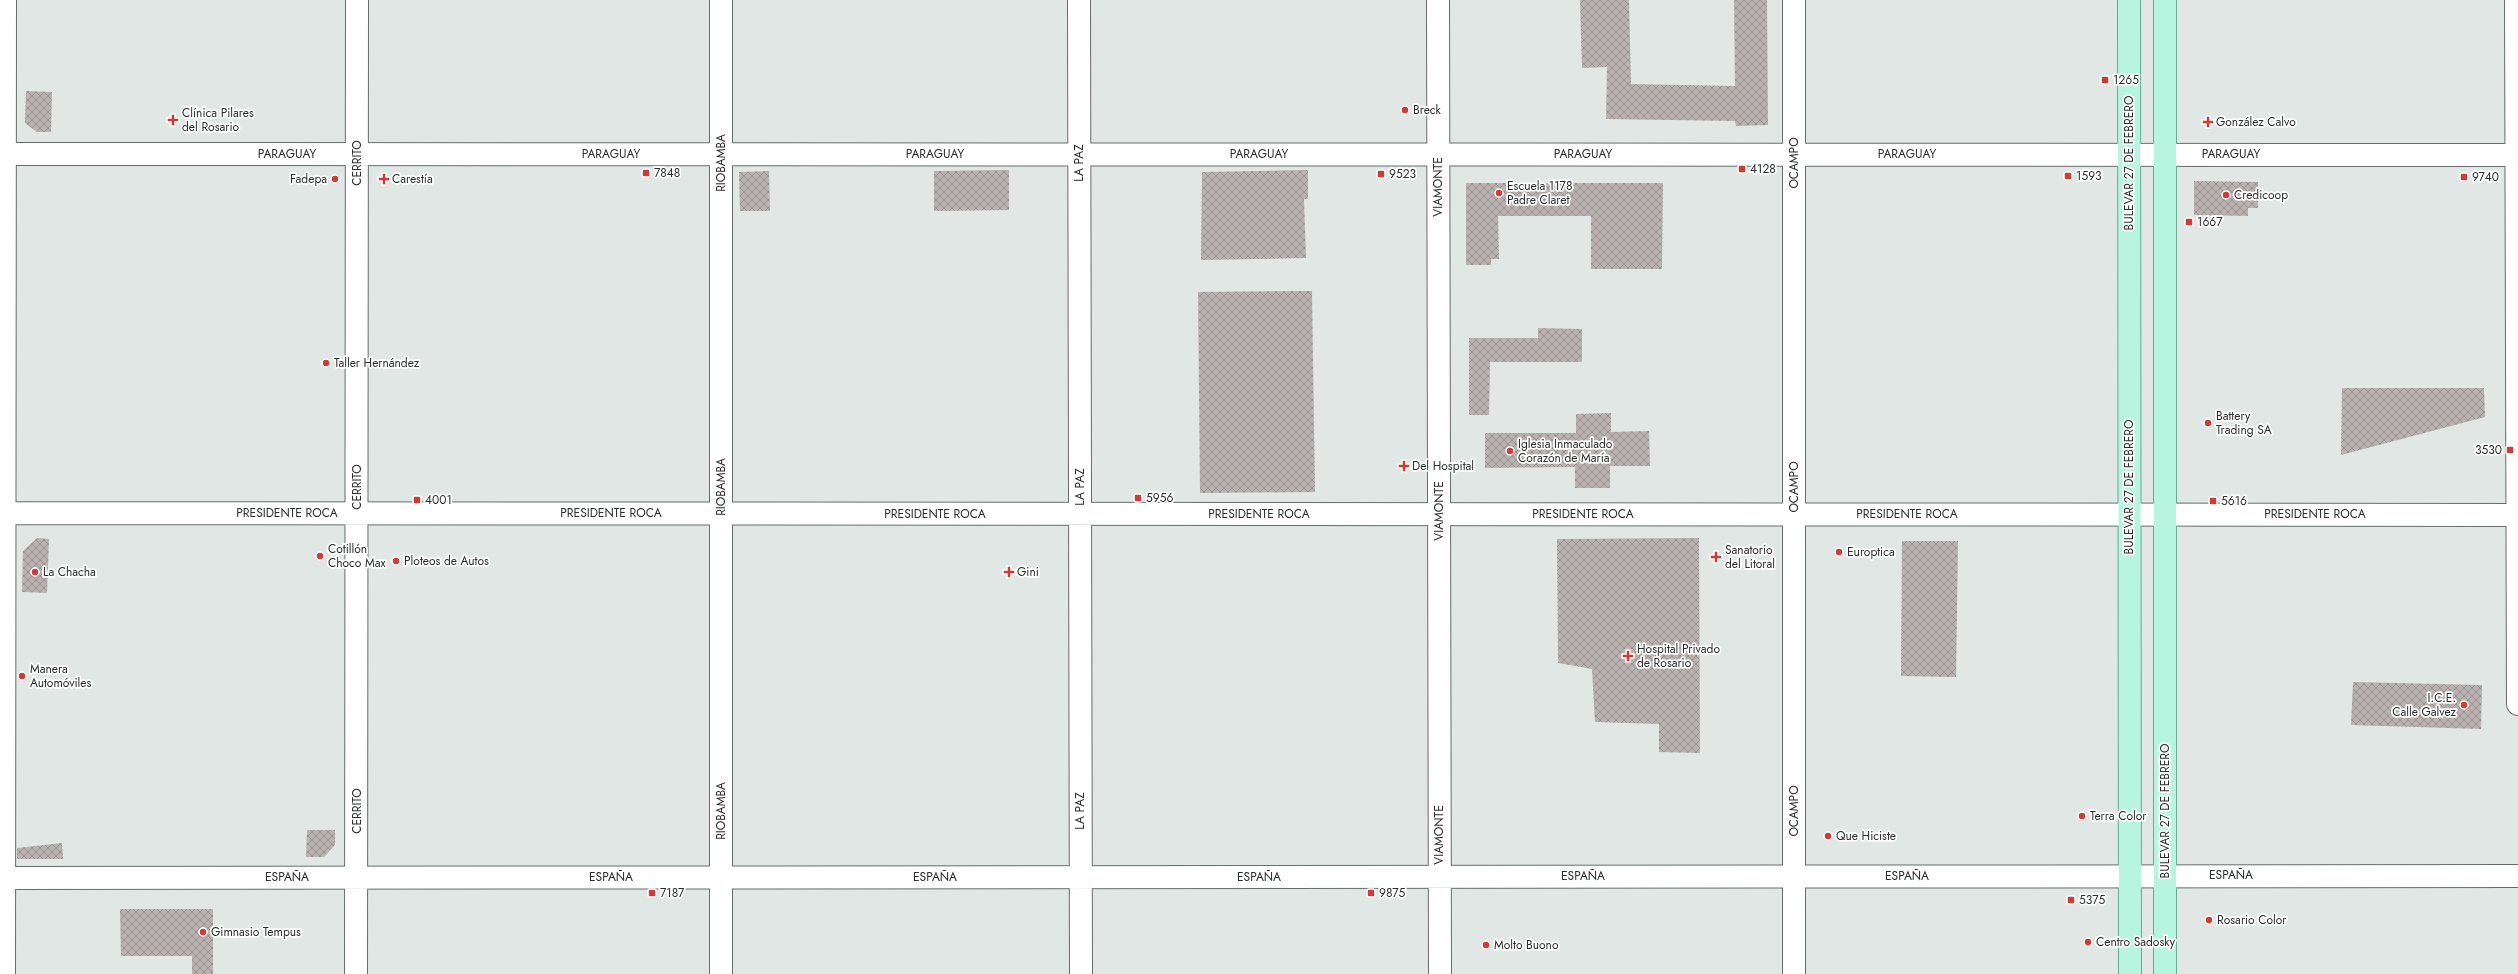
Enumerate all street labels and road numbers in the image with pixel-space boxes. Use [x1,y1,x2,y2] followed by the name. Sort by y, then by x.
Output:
[2120,95,2138,231] street label: BULEVAR 27 DE FEBRERO
[712,134,730,192] street label: RIOBAMBA
[1785,137,1803,189] street label: OCAMPO
[348,140,366,186] street label: CERRITO
[1070,144,1088,182] street label: LA PAZ
[258,145,317,163] street label: PARAGUAY
[582,145,641,163] street label: PARAGUAY
[906,145,965,163] street label: PARAGUAY
[1230,145,1289,163] street label: PARAGUAY
[1554,145,1613,163] street label: PARAGUAY
[1878,145,1937,163] street label: PARAGUAY
[2202,145,2261,163] street label: PARAGUAY
[1429,157,1447,217] street label: VIAMONTE
[2120,419,2138,555] street label: BULEVAR 27 DE FEBRERO
[712,458,730,516] street label: RIOBAMBA
[1785,461,1803,513] street label: OCAMPO
[348,464,366,510] street label: CERRITO
[1071,468,1089,506] street label: LA PAZ
[1430,481,1448,541] street label: VIAMONTE
[236,504,338,522] street label: PRESIDENTE ROCA
[560,504,662,522] street label: PRESIDENTE ROCA
[884,505,986,523] street label: PRESIDENTE ROCA
[1208,505,1310,523] street label: PRESIDENTE ROCA
[1532,505,1634,523] street label: PRESIDENTE ROCA
[1856,505,1958,523] street label: PRESIDENTE ROCA
[2264,505,2366,523] street label: PRESIDENTE ROCA
[2156,743,2174,879] street label: BULEVAR 27 DE FEBRERO
[712,782,730,840] street label: RIOBAMBA
[1785,785,1803,837] street label: OCAMPO
[348,788,366,834] street label: CERRITO
[1071,792,1089,830] street label: LA PAZ
[1430,805,1448,865] street label: VIAMONTE
[2209,866,2253,884] street label: ESPAÑA
[1561,867,1605,885] street label: ESPAÑA
[1885,867,1929,885] street label: ESPAÑA
[265,868,309,886] street label: ESPAÑA
[589,868,633,886] street label: ESPAÑA
[913,868,957,886] street label: ESPAÑA
[1237,868,1281,886] street label: ESPAÑA

